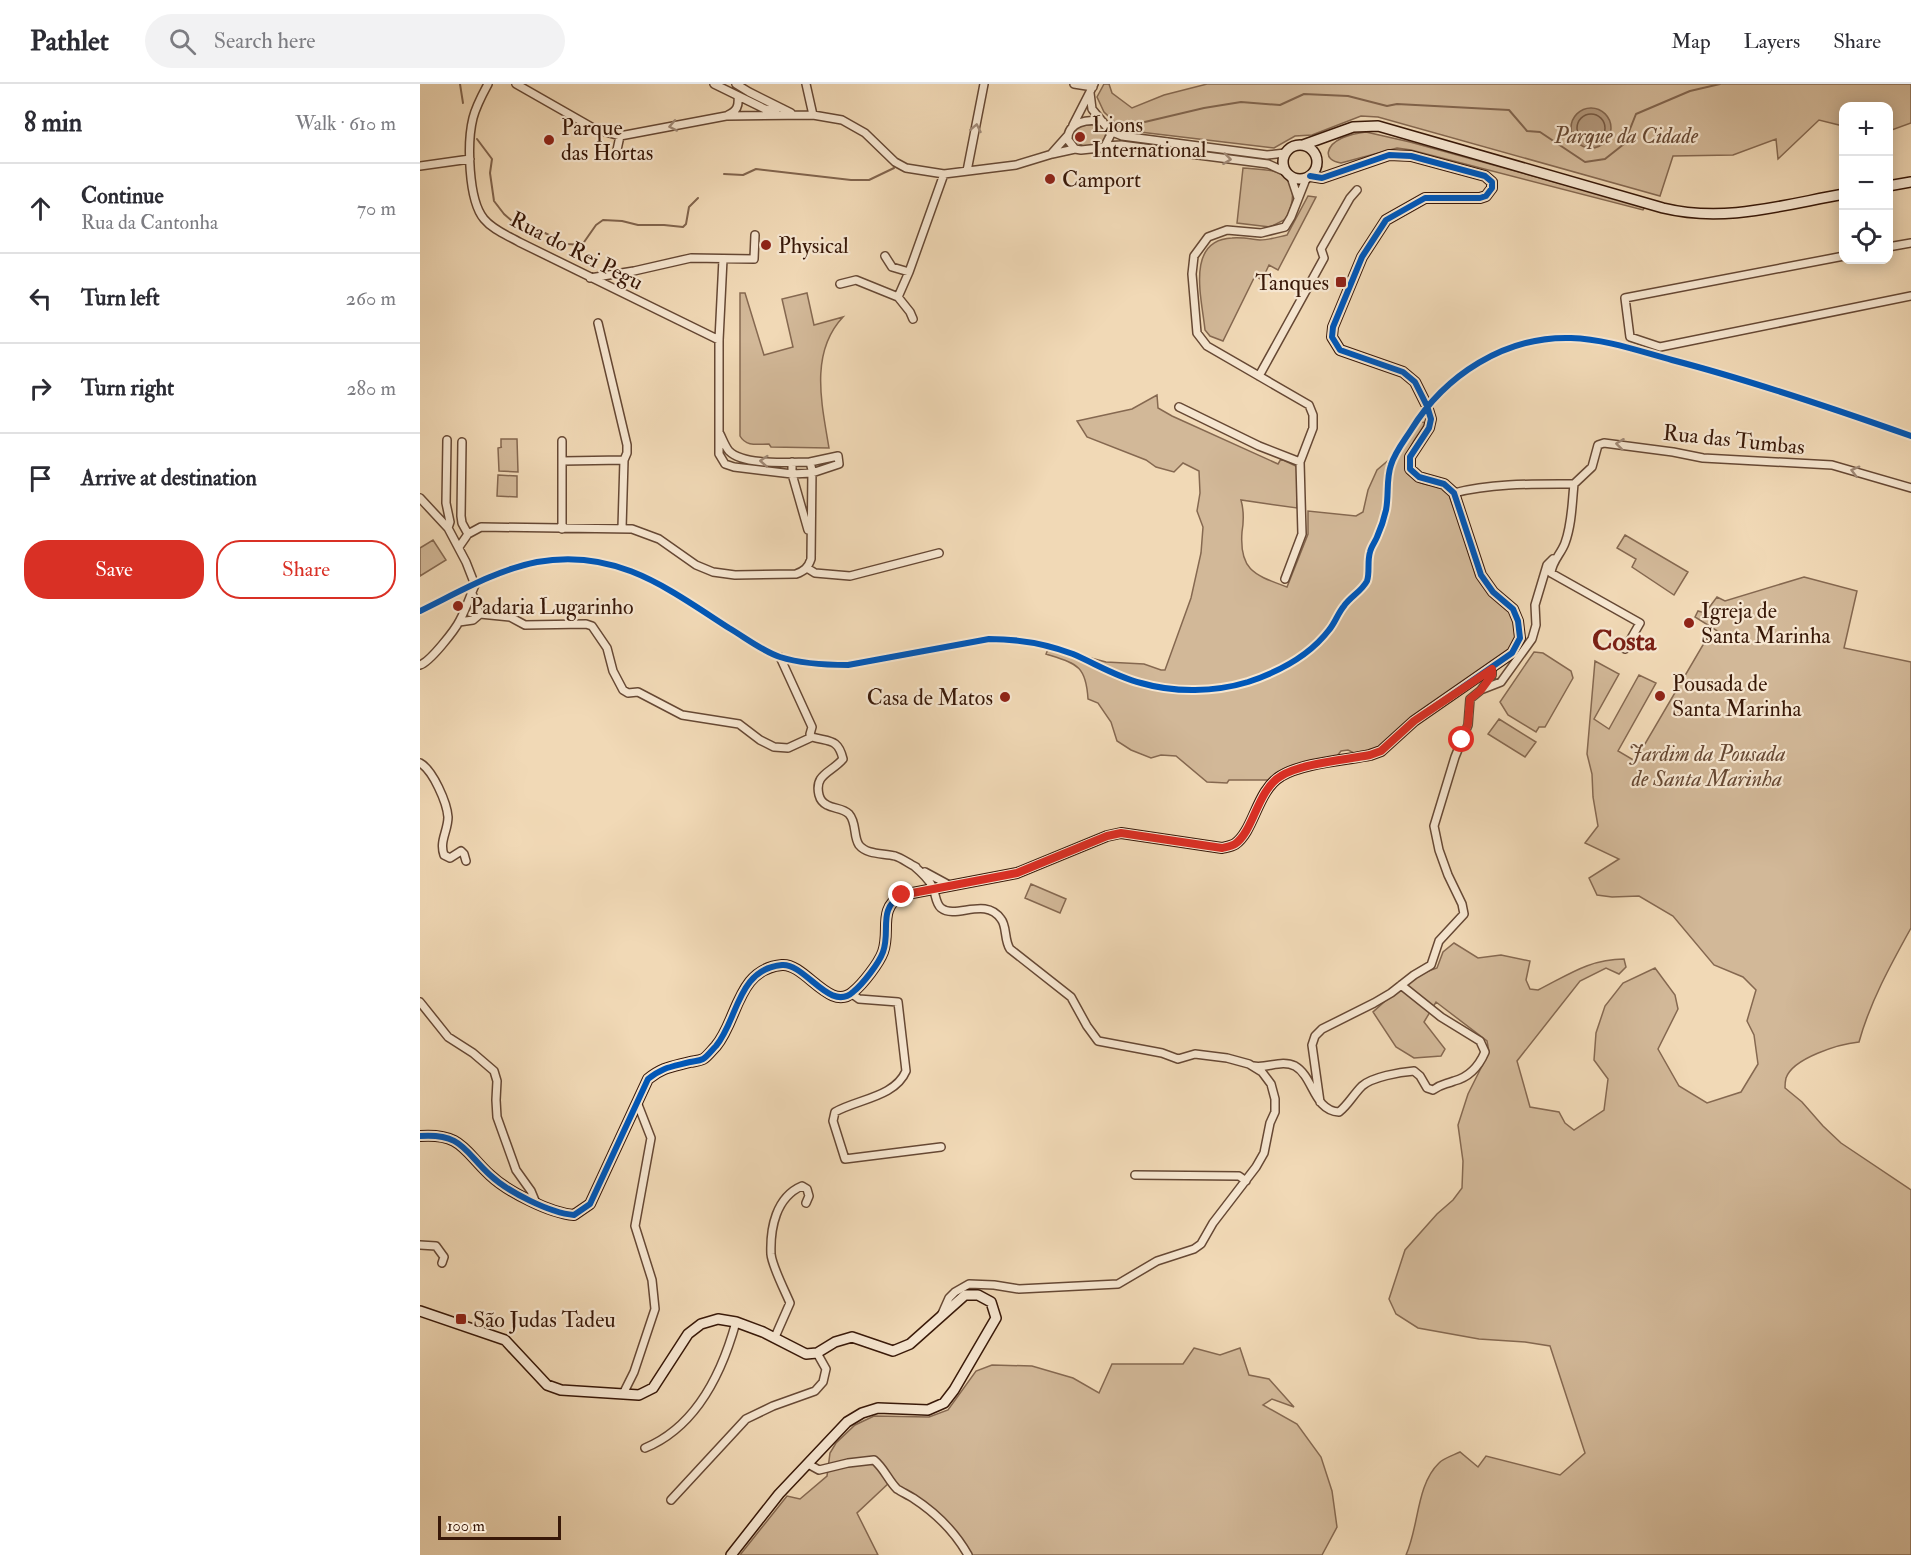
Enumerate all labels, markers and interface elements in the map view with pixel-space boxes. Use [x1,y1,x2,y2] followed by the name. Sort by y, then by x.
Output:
[145,14,565,68] search box
[30,24,109,59] text: Pathlet
[166,25,199,58] icon: search
[214,27,316,55] text: Search here
[1671,28,1711,55] text: Map
[1744,28,1800,55] text: Layers
[1833,28,1881,55] text: Share
[1839,102,1893,264] map controls
[1839,102,1893,156] button: +
[24,107,82,139] text: 8 min
[295,111,396,136] text: Walk · 610 m
[1092,111,1207,164] place label: Lions International
[561,114,653,167] place label: Parque das Hortas
[669,119,679,132] one-way arrow
[1553,122,1699,150] park label: Parque da Cidade
[969,123,982,133] one-way arrow
[1073,130,1087,144] marker: Lions International
[542,133,556,147] marker: Parque das Hortas
[1223,152,1232,165] one-way arrow
[1839,156,1893,210] button: −
[1062,166,1141,195] place label: Camport
[1043,172,1057,186] marker: Camport
[81,182,164,210] text: Continue
[24,192,57,225] icon: ahead
[357,196,396,221] text: 70 m
[505,205,648,296] street label: Rua do Rei Pegu
[81,210,218,235] text: Rua da Cantonha
[1839,210,1893,264] button: locate
[778,232,849,260] place label: Physical
[759,238,773,252] marker: Physical
[1255,269,1329,297] place label: Tanques
[1334,275,1348,289] marker: Tanques
[24,282,57,315] icon: left
[81,284,160,312] text: Turn left
[346,286,396,311] text: 260 m
[24,372,57,405] icon: right
[81,374,174,402] text: Turn right
[346,376,396,401] text: 280 m
[1662,419,1806,461] street label: Rua das Tumbas
[1615,439,1625,451] one-way arrow
[760,454,769,467] one-way arrow
[24,462,57,495] icon: arrive
[81,464,257,492] text: Arrive at destination
[1850,466,1860,479] one-way arrow
[24,540,204,599] button: Save
[216,540,396,599] button: Share
[470,593,634,621] place label: Padaria Lugarinho
[1701,597,1831,650] place label: Igreja de Santa Marinha
[451,599,465,613] marker: Padaria Lugarinho
[1682,616,1696,630] marker: Igreja de Santa Marinha
[1592,624,1658,659] district label: Costa
[1672,670,1802,723] place label: Pousada de Santa Marinha
[867,684,993,712] place label: Casa de Matos
[1653,689,1667,703] marker: Pousada de Santa Marinha
[998,690,1012,704] marker: Casa de Matos
[1448,726,1474,752] route start
[1628,740,1786,793] park label: Jardim da Pousada de Santa Marinha
[888,881,914,907] route end
[473,1306,616,1334] place label: São Judas Tadeu
[454,1312,468,1326] marker: São Judas Tadeu
[438,1513,561,1540] scale bar
[447,1516,485,1536] text: 100 m

